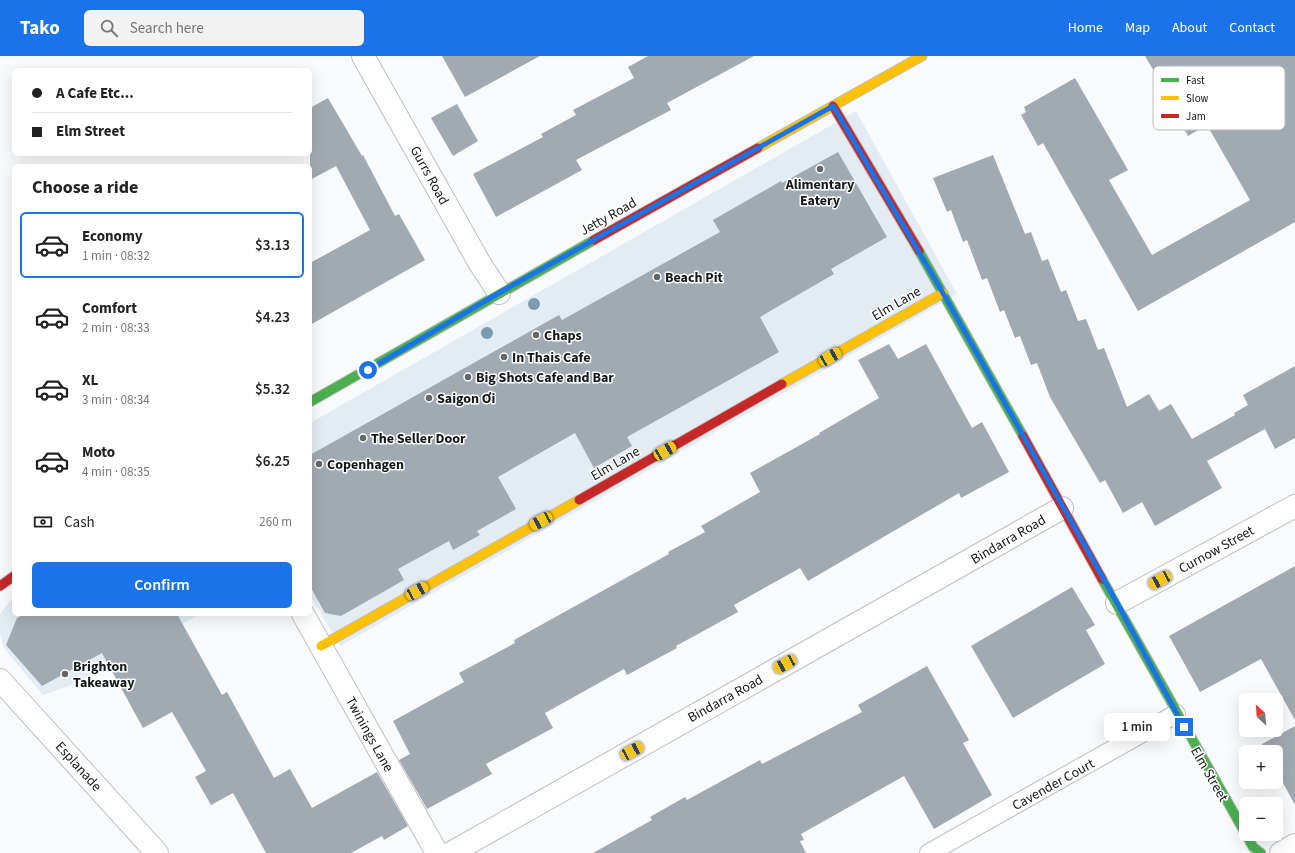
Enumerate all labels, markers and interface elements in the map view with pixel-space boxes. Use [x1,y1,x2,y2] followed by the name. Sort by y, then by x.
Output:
[84,10,364,46] search box
[20,15,60,42] text: Tako
[98,17,120,39] icon: search
[130,18,204,39] text: Search here
[1068,18,1103,38] text: Home
[1125,18,1150,38] text: Map
[1172,18,1207,38] text: About
[1229,18,1275,38] text: Contact
[1153,66,1285,130] legend
[1186,73,1205,88] text: Fast
[56,83,134,104] text: A Cafe Etc...
[1186,91,1209,106] text: Slow
[1186,109,1206,124] text: Jam
[56,121,125,142] text: Elm Street
[405,142,454,209] street label: Gurrs Road
[815,164,825,174] marker: Alimentary Eatery
[32,175,138,200] text: Choose a ride
[785,175,855,211] place label: Alimentary Eatery
[576,193,640,241] street label: Jetty Road
[82,226,143,247] text: Economy
[34,227,70,263] icon: car
[255,235,290,256] text: $3.13
[82,247,150,265] text: 1 min · 08:32
[665,268,723,288] place label: Beach Pit
[652,272,662,282] marker: Beach Pit
[868,282,925,326] street label: Elm Lane
[82,298,137,319] text: Comfort
[34,299,70,335] icon: car
[255,307,290,328] text: $4.23
[82,319,150,337] text: 2 min · 08:33
[544,326,582,346] place label: Chaps
[531,330,541,340] marker: Chaps
[817,346,843,368] car
[512,348,590,368] place label: In Thais Cafe
[499,352,509,362] marker: In Thais Cafe
[359,361,377,379] route start
[476,368,614,388] place label: Big Shots Cafe and Bar
[82,370,98,391] text: XL
[34,371,70,407] icon: car
[463,372,473,382] marker: Big Shots Cafe and Bar
[255,379,290,400] text: $5.32
[437,389,495,409] place label: Saigon Ơi
[82,391,150,409] text: 3 min · 08:34
[424,393,434,403] marker: Saigon Ơi
[371,429,466,449] place label: The Seller Door
[358,433,368,443] marker: The Seller Door
[652,440,678,462] car
[82,442,115,463] text: Moto
[587,442,644,486] street label: Elm Lane
[34,443,70,479] icon: car
[255,451,290,472] text: $6.25
[327,455,404,475] place label: Copenhagen
[314,459,324,469] marker: Copenhagen
[82,463,150,481] text: 4 min · 08:35
[528,510,554,532] car
[967,510,1050,569] street label: Bindarra Road
[32,511,54,533] icon: cash
[64,512,95,533] text: Cash
[259,513,292,531] text: 260 m
[1175,521,1258,579] street label: Curnow Street
[32,562,292,608] button: Confirm
[1147,569,1173,591] car
[404,580,430,602] car
[772,653,798,675] car
[73,657,135,693] place label: Brighton Takeaway
[60,669,70,679] marker: Brighton Takeaway
[684,670,767,728] street label: Bindarra Road
[340,693,398,776] street label: Twinings Lane
[1239,693,1283,737] north arrow
[1239,693,1283,841] map controls
[1104,713,1170,741] callout: 1 min
[1122,718,1152,736] text: 1 min
[1175,718,1193,736] route end
[50,737,106,796] street label: Esplanade
[619,740,645,762] car
[1185,743,1233,806] street label: Elm Street
[1239,745,1283,789] button: +
[1009,754,1098,816] street label: Cavender Court
[1239,797,1283,841] button: −

